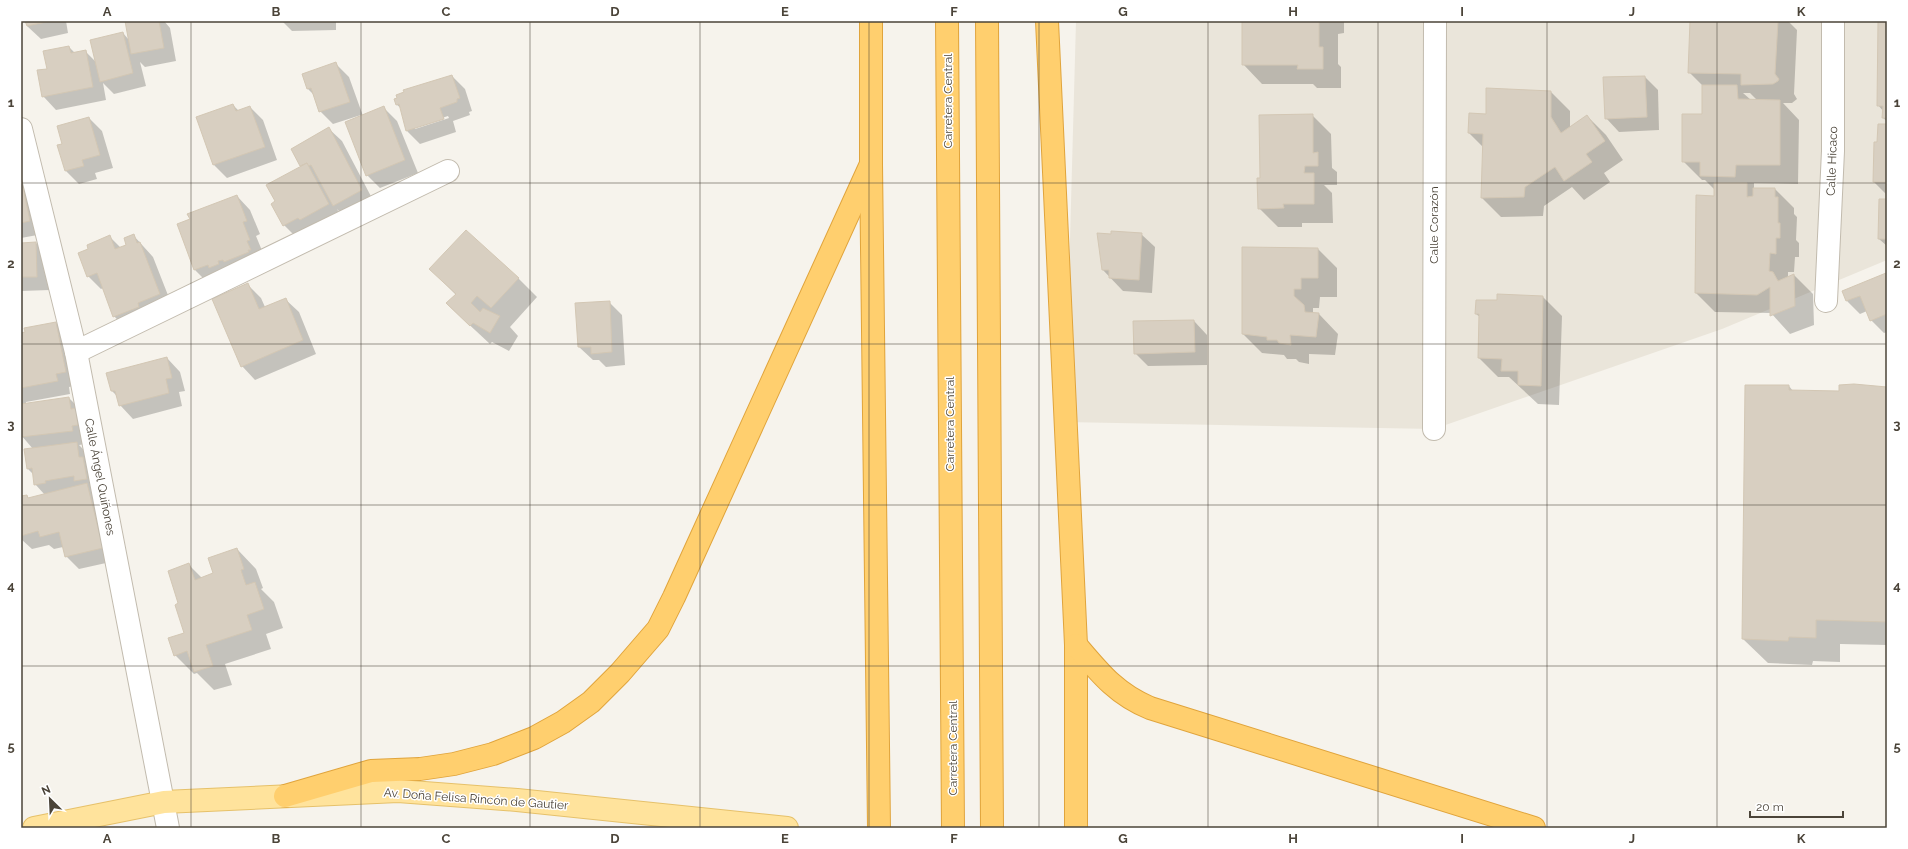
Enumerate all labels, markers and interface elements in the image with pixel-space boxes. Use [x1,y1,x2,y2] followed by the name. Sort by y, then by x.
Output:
[103,4,112,19] text: A
[272,4,281,19] text: B
[442,4,451,19] text: C
[610,4,620,19] text: D
[781,4,789,19] text: E
[950,4,958,19] text: F
[1118,4,1128,19] text: G
[1288,4,1298,19] text: H
[1460,4,1464,19] text: I
[1629,4,1635,19] text: J
[1797,4,1806,19] text: K
[941,53,955,148] street label: Carretera Central
[8,95,15,110] text: 1
[1894,95,1901,110] text: 1
[1824,126,1840,196] street label: Calle Hicaco
[1427,186,1441,264] street label: Calle Corazón
[7,256,15,271] text: 2
[1893,256,1901,271] text: 2
[943,376,957,471] street label: Carretera Central
[7,417,15,432] text: 3
[82,417,118,537] street label: Calle Ángel Quiñones
[1893,417,1901,432] text: 3
[7,578,15,593] text: 4
[1893,578,1901,593] text: 4
[946,700,960,795] street label: Carretera Central
[7,739,15,754] text: 5
[1893,739,1901,754] text: 5
[30,779,70,819] north arrow
[40,783,53,798] text: N
[383,786,569,812] street label: Av. Doña Felisa Rincón de Gautier
[1750,793,1843,819] scale bar
[1756,800,1784,814] text: 20 m
[103,831,112,846] text: A
[272,831,281,846] text: B
[442,831,451,846] text: C
[610,831,620,846] text: D
[781,831,789,846] text: E
[950,831,958,846] text: F
[1118,831,1128,846] text: G
[1288,831,1298,846] text: H
[1460,831,1464,846] text: I
[1629,831,1635,846] text: J
[1797,831,1806,846] text: K

